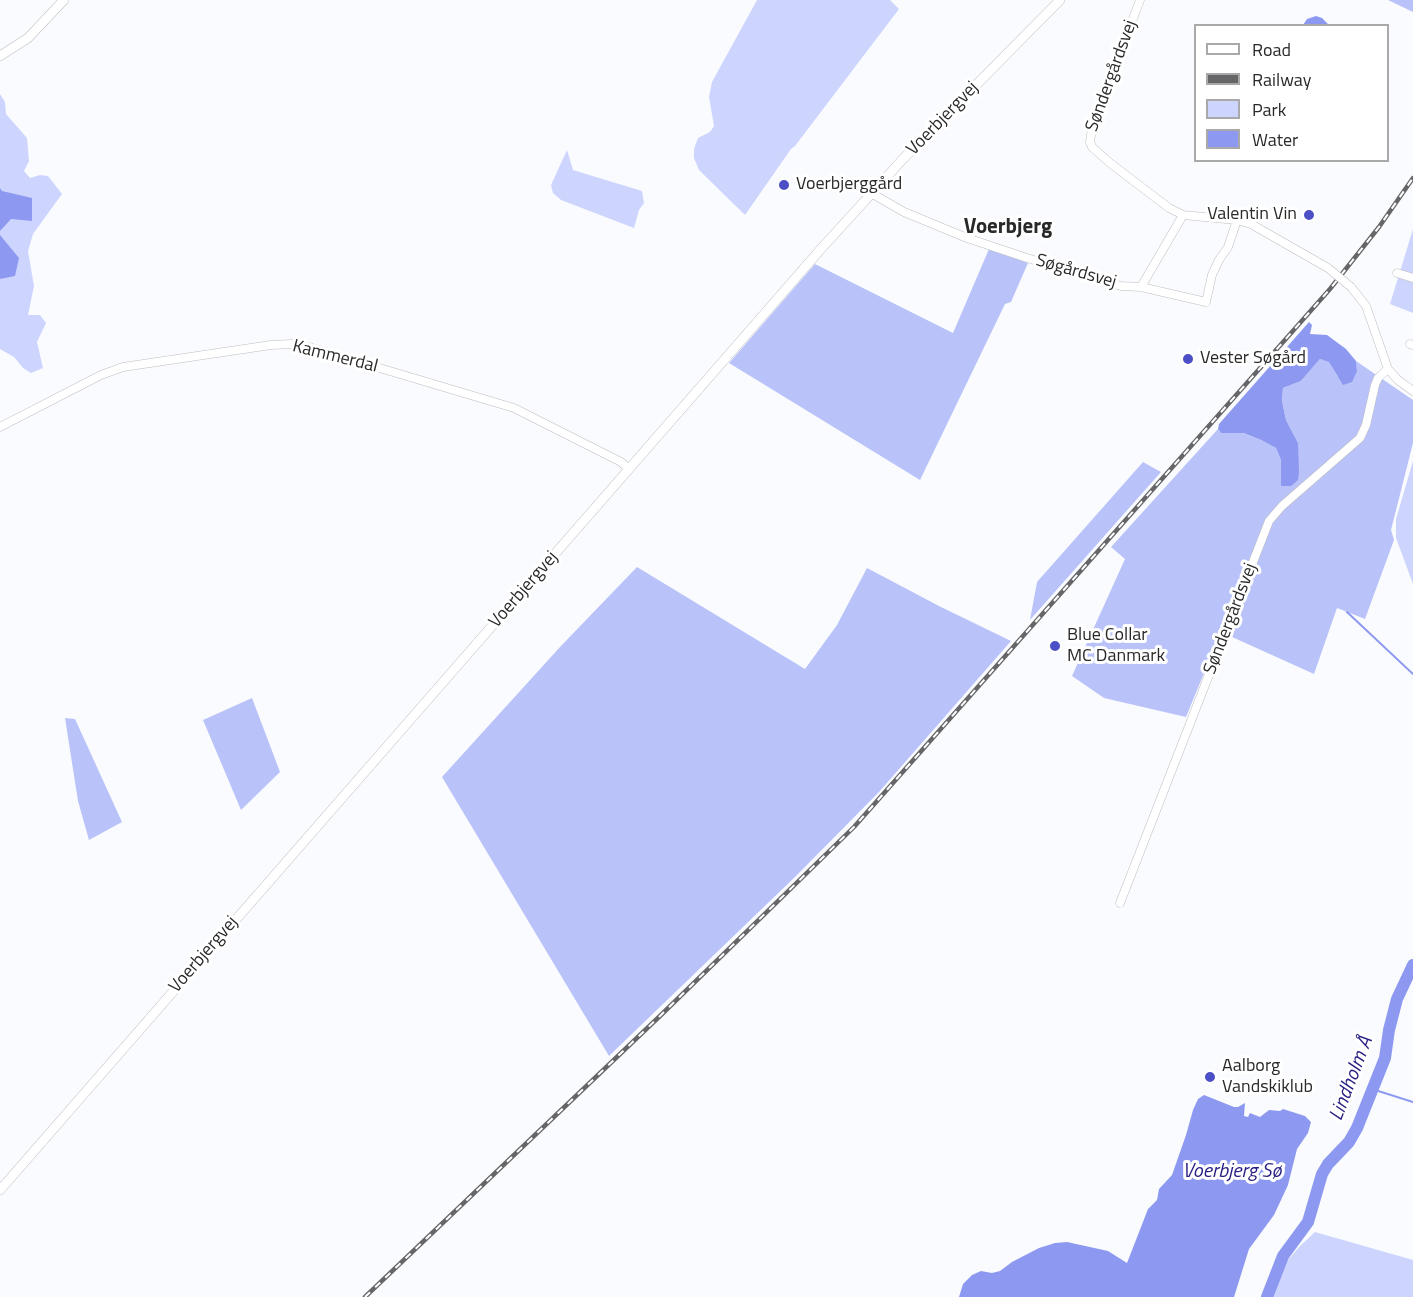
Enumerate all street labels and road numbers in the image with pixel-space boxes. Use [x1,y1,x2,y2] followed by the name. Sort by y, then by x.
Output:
[1082,17,1142,135] street label: Søndergårdsvej
[903,78,983,160] street label: Voerbjergvej
[1033,250,1119,294] street label: Søgårdsvej
[290,336,380,378] street label: Kammerdal
[485,547,563,633] street label: Voerbjergvej
[1200,560,1262,678] street label: Søndergårdsvej
[165,912,243,998] street label: Voerbjergvej

